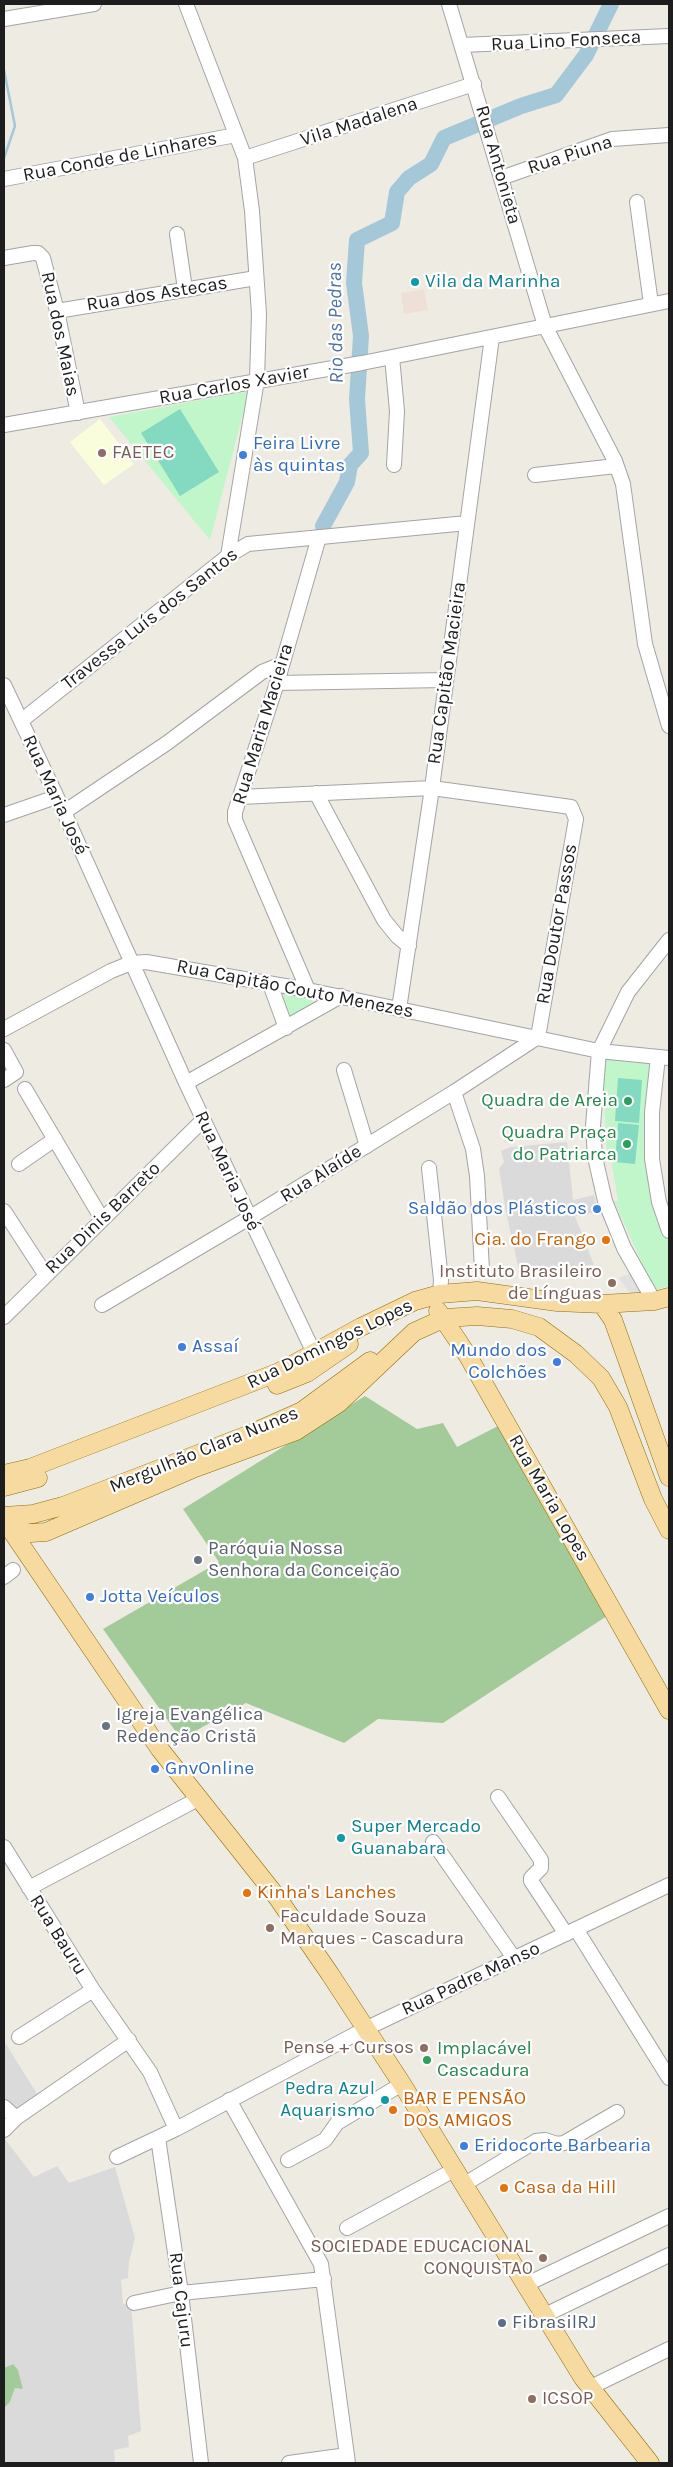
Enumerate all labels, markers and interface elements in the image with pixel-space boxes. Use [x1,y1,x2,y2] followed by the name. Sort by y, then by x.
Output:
[490,26,642,56] street label: Rua Lino Fonseca
[298,92,420,152] street label: Vila Madalena
[470,103,526,227] street label: Rua Antonieta
[21,127,219,187] street label: Rua Conde de Linhares
[525,131,615,179] street label: Rua Piuna
[323,262,349,384] water label: Rio das Pedras
[36,270,84,398] street label: Rua dos Maias
[425,271,560,293] place label: Vila da Marinha
[85,272,229,316] street label: Rua dos Astecas
[409,276,421,288] marker: Vila da Marinha
[157,361,311,409] street label: Rua Carlos Xavier
[253,433,345,477] place label: Feira Livre às quintas
[112,442,174,464] place label: FAETEC
[96,447,108,459] marker: FAETEC
[237,449,249,461] marker: Feira Livre às quintas
[57,543,243,695] street label: Travessa Luís dos Santos
[423,580,471,766] street label: Rua Capitão Macieira
[228,641,298,807] street label: Rua Maria Macieira
[17,731,93,859] street label: Rua Maria José
[532,842,582,1006] street label: Rua Doutor Passos
[175,955,415,1023] street label: Rua Capitão Couto Menezes
[481,1090,618,1112] place label: Quadra de Areia
[622,1095,634,1107] marker: Quadra de Areia
[189,1107,265,1235] street label: Rua Maria José
[501,1122,617,1166] place label: Quadra Praça do Patriarca
[621,1138,633,1150] marker: Quadra Praça do Patriarca
[276,1140,366,1208] street label: Rua Alaíde
[41,1157,165,1279] street label: Rua Dinis Barreto
[408,1198,587,1220] place label: Saldão dos Plásticos
[591,1203,603,1215] marker: Saldão dos Plásticos
[474,1229,596,1251] place label: Cia. do Frango
[600,1234,612,1246] marker: Cia. do Frango
[439,1261,602,1305] place label: Instituto Brasileiro de Línguas
[606,1277,618,1289] marker: Instituto Brasileiro de Línguas
[243,1294,417,1394] street label: Rua Domingos Lopes
[192,1336,239,1358] place label: Assaí
[450,1340,547,1384] place label: Mundo dos Colchões
[176,1341,188,1353] marker: Assaí
[551,1356,563,1368] marker: Mundo dos Colchões
[106,1402,302,1498] street label: Mergulhão Clara Nunes
[504,1431,594,1565] street label: Rua Maria Lopes
[208,1538,400,1582] place label: Paróquia Nossa Senhora da Conceição
[192,1554,204,1566] marker: Paróquia Nossa Senhora da Conceição
[100,1586,220,1608] place label: Jotta Veículos
[84,1591,96,1603] marker: Jotta Veículos
[116,1704,263,1748] place label: Igreja Evangélica Redenção Cristã
[100,1720,112,1732] marker: Igreja Evangélica Redenção Cristã
[165,1758,254,1780] place label: GnvOnline
[149,1763,161,1775] marker: GnvOnline
[351,1816,481,1860] place label: Super Mercado Guanabara
[335,1832,347,1844] marker: Super Mercado Guanabara
[257,1882,396,1904] place label: Kinha's Lanches
[241,1887,253,1899] marker: Kinha's Lanches
[24,1891,92,1979] street label: Rua Bauru
[280,1906,464,1950] place label: Faculdade Souza Marques - Cascadura
[264,1922,276,1934] marker: Faculdade Souza Marques - Cascadura
[398,1937,544,2021] street label: Rua Padre Manso
[283,2037,414,2059] place label: Pense + Cursos
[437,2038,532,2082] place label: Implacável Cascadura
[418,2042,430,2054] marker: Pense + Cursos
[421,2054,433,2066] marker: Implacável Cascadura
[280,2078,375,2122] place label: Pedra Azul Aquarismo
[403,2088,526,2132] place label: BAR E PENSÃO DOS AMIGOS
[379,2094,391,2106] marker: Pedra Azul Aquarismo
[387,2104,399,2116] marker: BAR E PENSÃO DOS AMIGOS
[474,2135,651,2157] place label: Eridocorte Barbearia
[458,2140,470,2152] marker: Eridocorte Barbearia
[514,2177,616,2199] place label: Casa da Hill
[498,2182,510,2194] marker: Casa da Hill
[310,2236,533,2280] place label: SOCIEDADE EDUCACIONAL CONQUISTA0
[164,2251,198,2349] street label: Rua Cajuru
[537,2252,549,2264] marker: SOCIEDADE EDUCACIONAL CONQUISTA0
[512,2312,596,2334] place label: FibrasilRJ
[496,2317,508,2329] marker: FibrasilRJ
[542,2388,593,2410] place label: ICSOP
[526,2393,538,2405] marker: ICSOP

